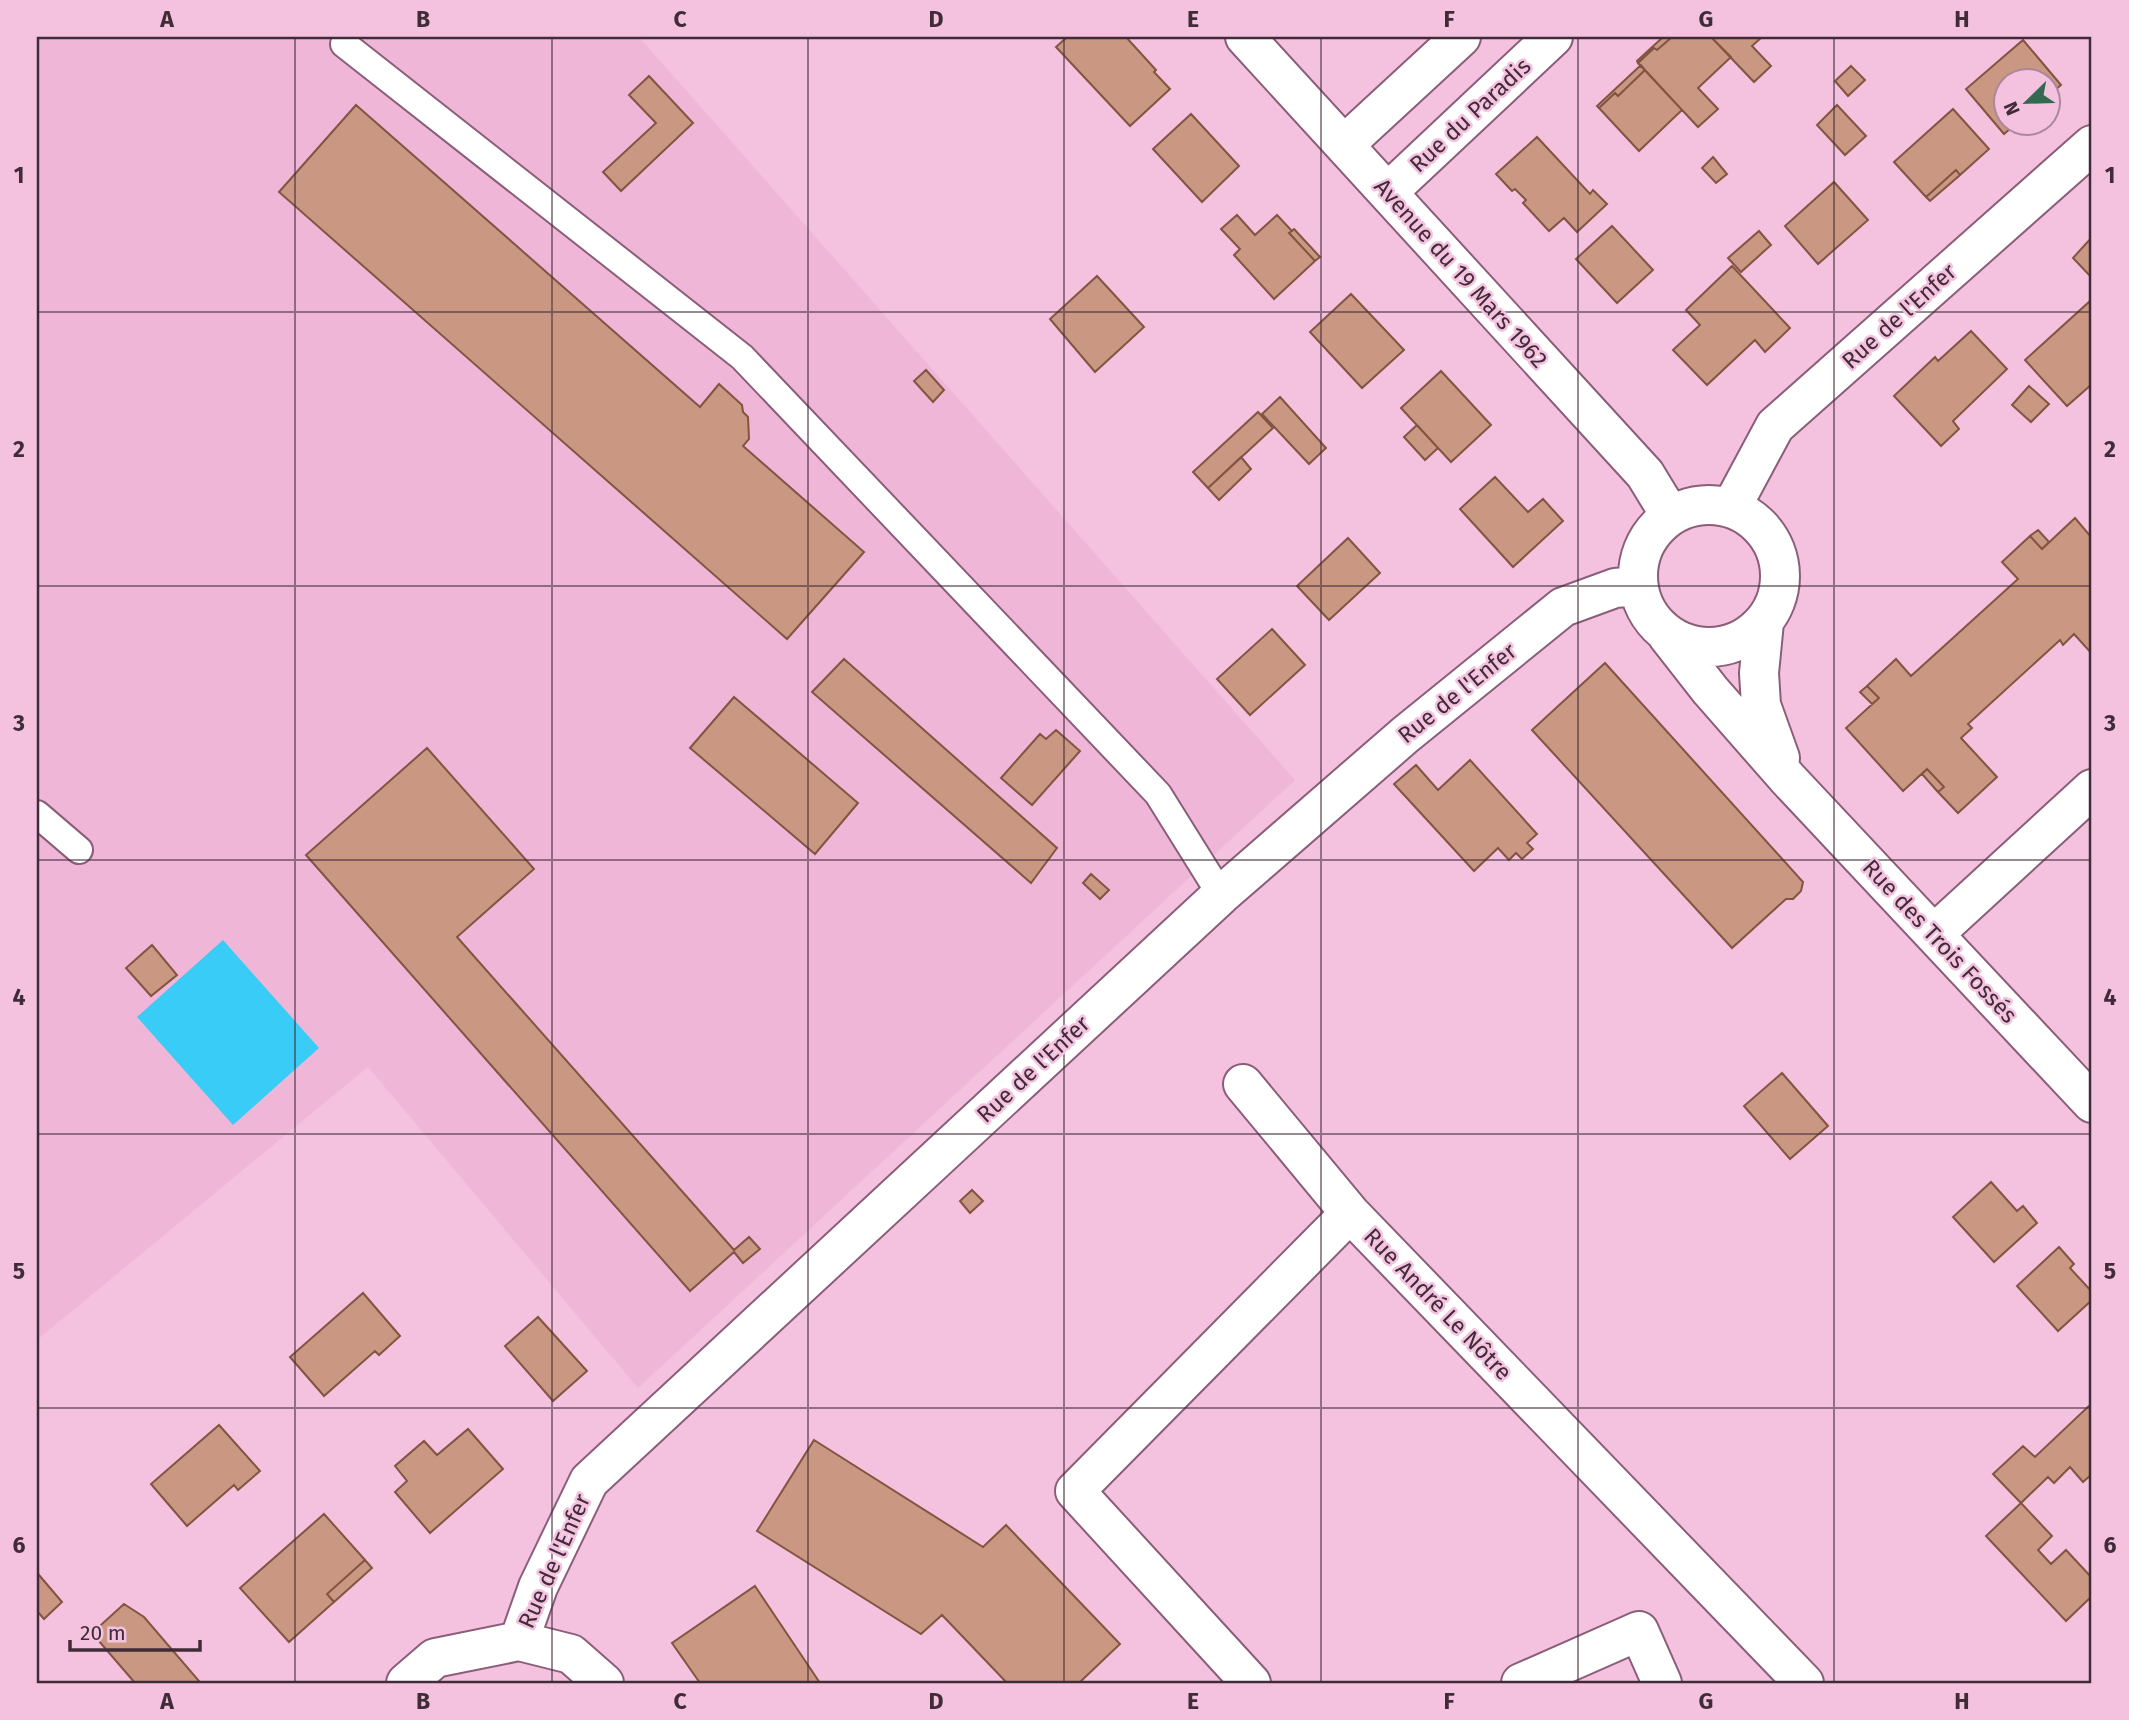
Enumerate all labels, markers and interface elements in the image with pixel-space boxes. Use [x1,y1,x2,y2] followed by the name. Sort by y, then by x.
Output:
[159,5,174,33] text: A
[416,5,430,33] text: B
[673,5,687,33] text: C
[929,5,944,33] text: D
[1187,5,1199,33] text: E
[1443,5,1455,33] text: F
[1699,5,1713,33] text: G
[1954,5,1970,33] text: H
[1404,52,1536,178] street label: Rue du Paradis
[1993,66,2062,136] north arrow
[1999,98,2025,119] text: N
[14,161,24,189] text: 1
[2105,161,2115,189] text: 1
[1369,173,1553,373] street label: Avenue du 19 Mars 1962
[1836,257,1962,375] street label: Rue de l'Enfer
[13,435,25,463] text: 2
[2104,435,2116,463] text: 2
[1392,637,1522,749] street label: Rue de l'Enfer
[12,709,25,737] text: 3
[2103,709,2116,737] text: 3
[1857,853,2023,1029] street label: Rue des Trois Fossés
[13,983,26,1011] text: 4
[2104,983,2117,1011] text: 4
[971,1010,1095,1128] street label: Rue de l'Enfer
[1358,1222,1518,1386] street label: Rue André Le Nôtre
[13,1257,25,1285] text: 5
[2104,1257,2116,1285] text: 5
[512,1489,596,1633] street label: Rue de l'Enfer
[13,1531,26,1559] text: 6
[2104,1531,2117,1559] text: 6
[70,1608,200,1652] scale bar
[80,1620,126,1646] text: 20 m
[159,1687,174,1715] text: A
[416,1687,430,1715] text: B
[673,1687,687,1715] text: C
[929,1687,944,1715] text: D
[1187,1687,1199,1715] text: E
[1443,1687,1455,1715] text: F
[1699,1687,1713,1715] text: G
[1954,1687,1970,1715] text: H

